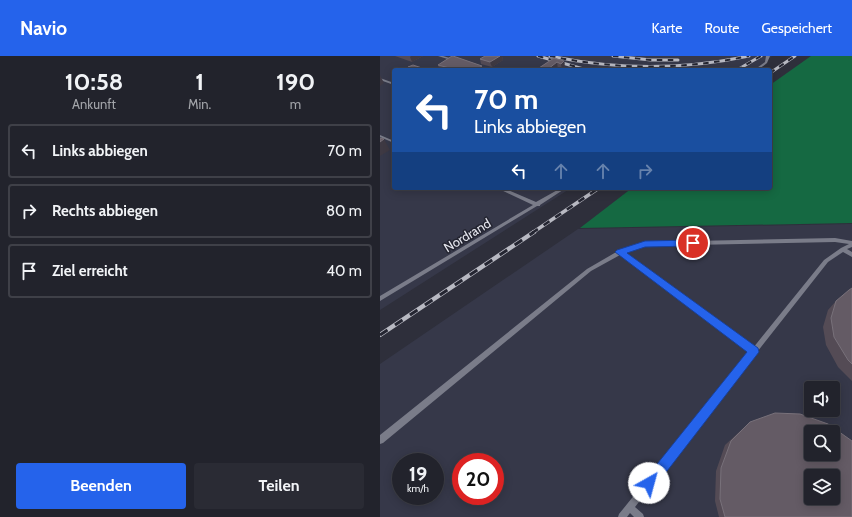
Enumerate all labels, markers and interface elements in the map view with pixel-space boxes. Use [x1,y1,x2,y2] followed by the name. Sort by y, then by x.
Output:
[20,17,67,40] text: Navio
[652,19,682,37] text: Karte
[704,19,740,37] text: Route
[762,19,832,37] text: Gespeichert
[65,67,123,96] text: 10:58
[195,67,204,96] text: 1
[276,67,315,96] text: 190
[474,82,538,116] text: 70 m
[408,84,460,136] icon: left
[72,96,116,112] text: Ankunft
[188,96,211,112] text: Min.
[290,96,301,112] text: m
[474,116,586,138] text: Links abbiegen
[18,140,40,162] icon: left
[52,142,148,160] text: Links abbiegen
[328,142,362,160] text: 70 m
[508,160,530,182] icon: left
[550,160,572,182] icon: ahead
[592,160,614,182] icon: ahead
[634,160,656,182] icon: right
[18,200,40,222] icon: right
[52,202,158,220] text: Rechts abbiegen
[326,202,362,220] text: 80 m
[441,215,493,255] street label: Nordrand
[676,226,710,260] pin
[682,232,704,254] icon: arrive
[18,260,40,282] icon: arrive
[52,262,128,280] text: Ziel erreicht
[326,262,362,280] text: 40 m
[804,381,840,505] map controls
[804,381,840,417] button: sound
[804,425,840,461] button: search
[452,453,504,505] speed limit sign: 20
[409,462,427,486] text: 19
[628,462,670,504] position arrow
[16,463,186,509] button: Beenden
[194,463,364,509] button: Teilen
[804,469,840,505] button: layers
[407,482,429,495] text: km/h

